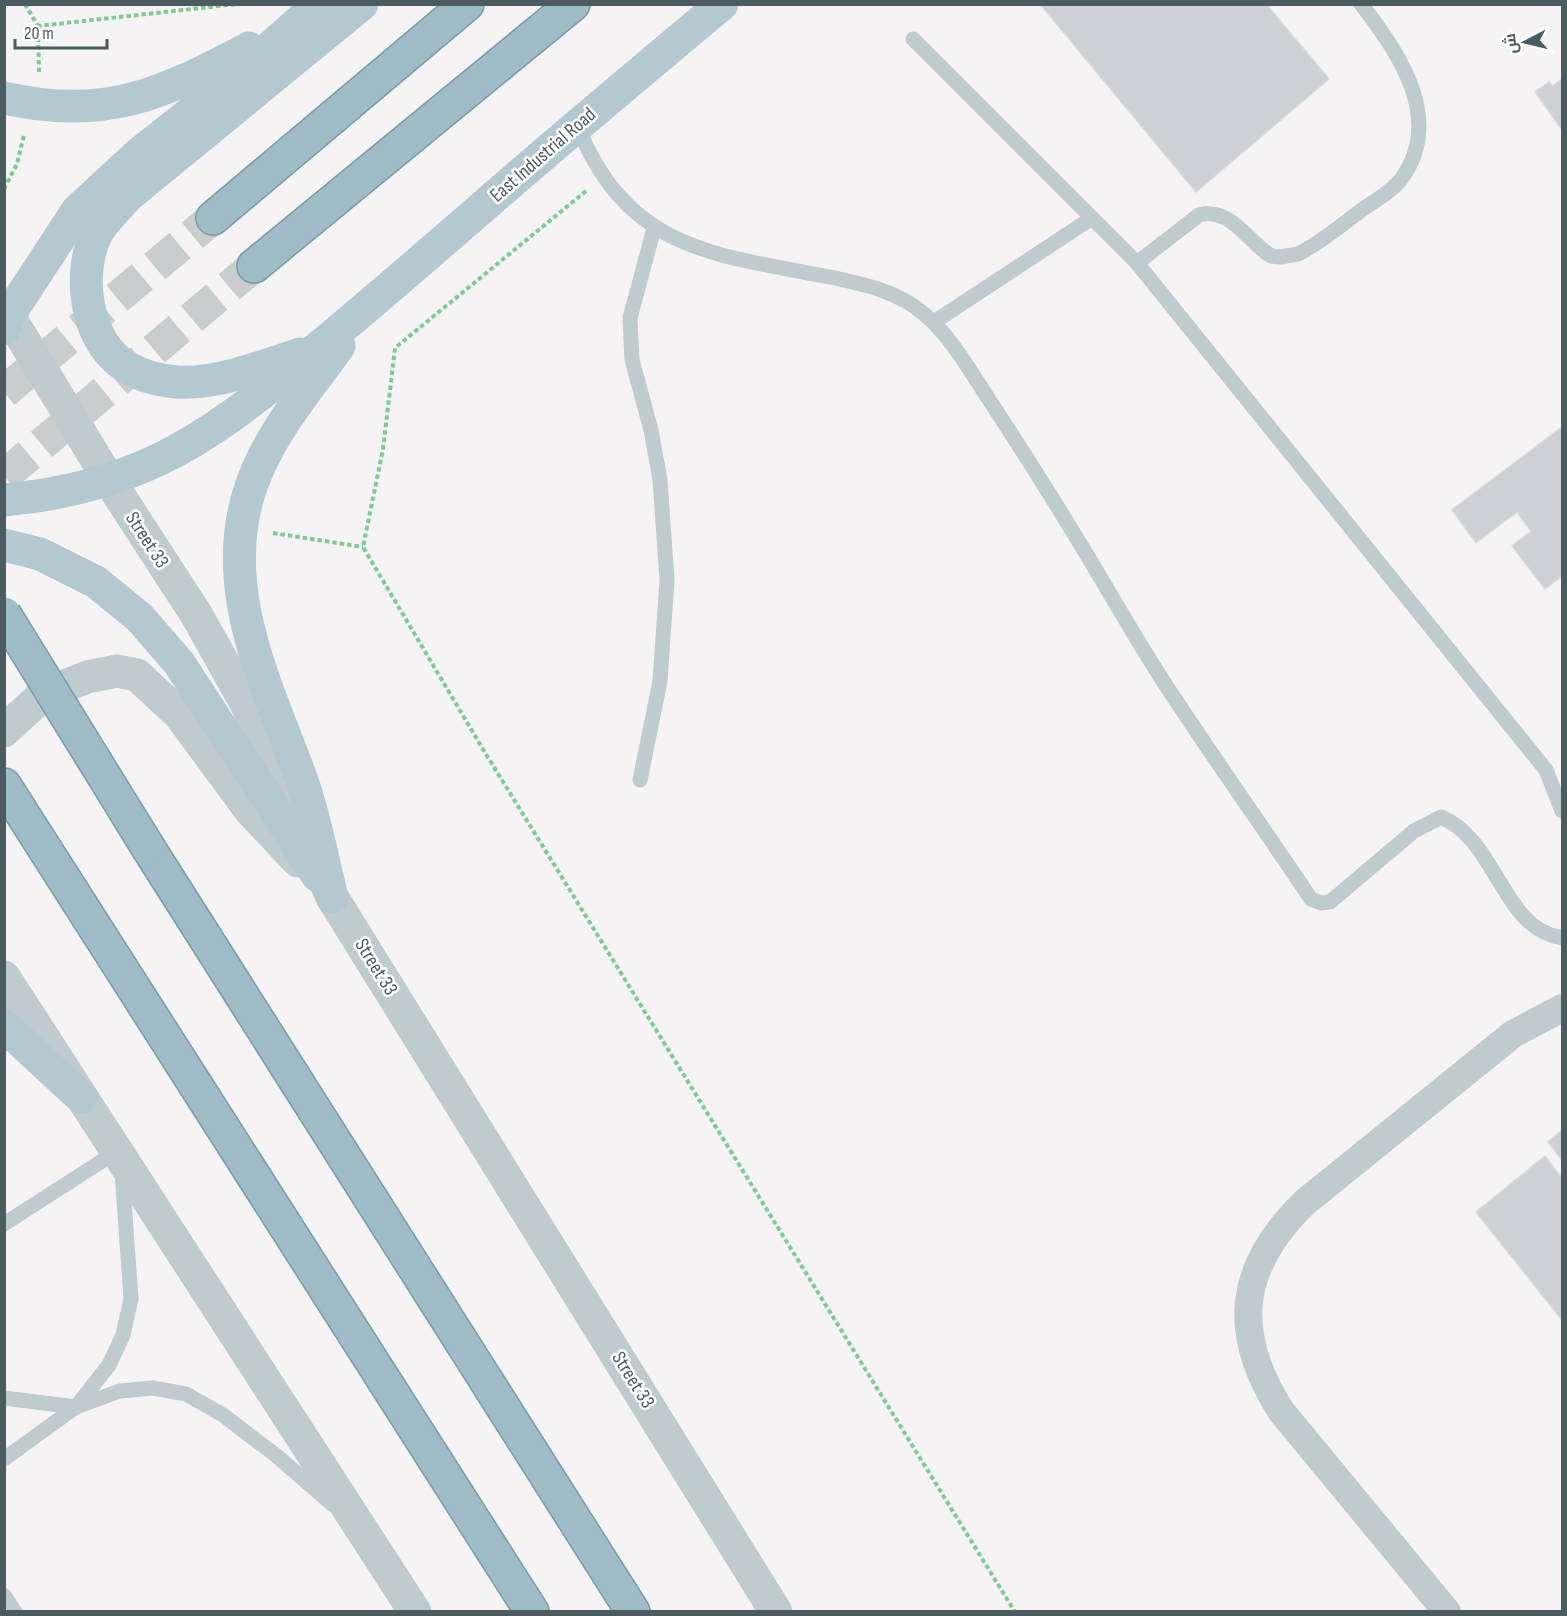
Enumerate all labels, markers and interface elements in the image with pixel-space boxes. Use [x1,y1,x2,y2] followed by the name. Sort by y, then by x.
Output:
[15,12,106,50] scale bar
[1495,12,1555,72] north arrow
[24,23,54,44] text: 20 m
[1501,32,1522,55] text: ش
[485,103,601,207] street label: East Industrial Road
[120,507,174,573] street label: Street 33
[349,934,403,1000] street label: Street 33
[606,1347,660,1413] street label: Street 33

